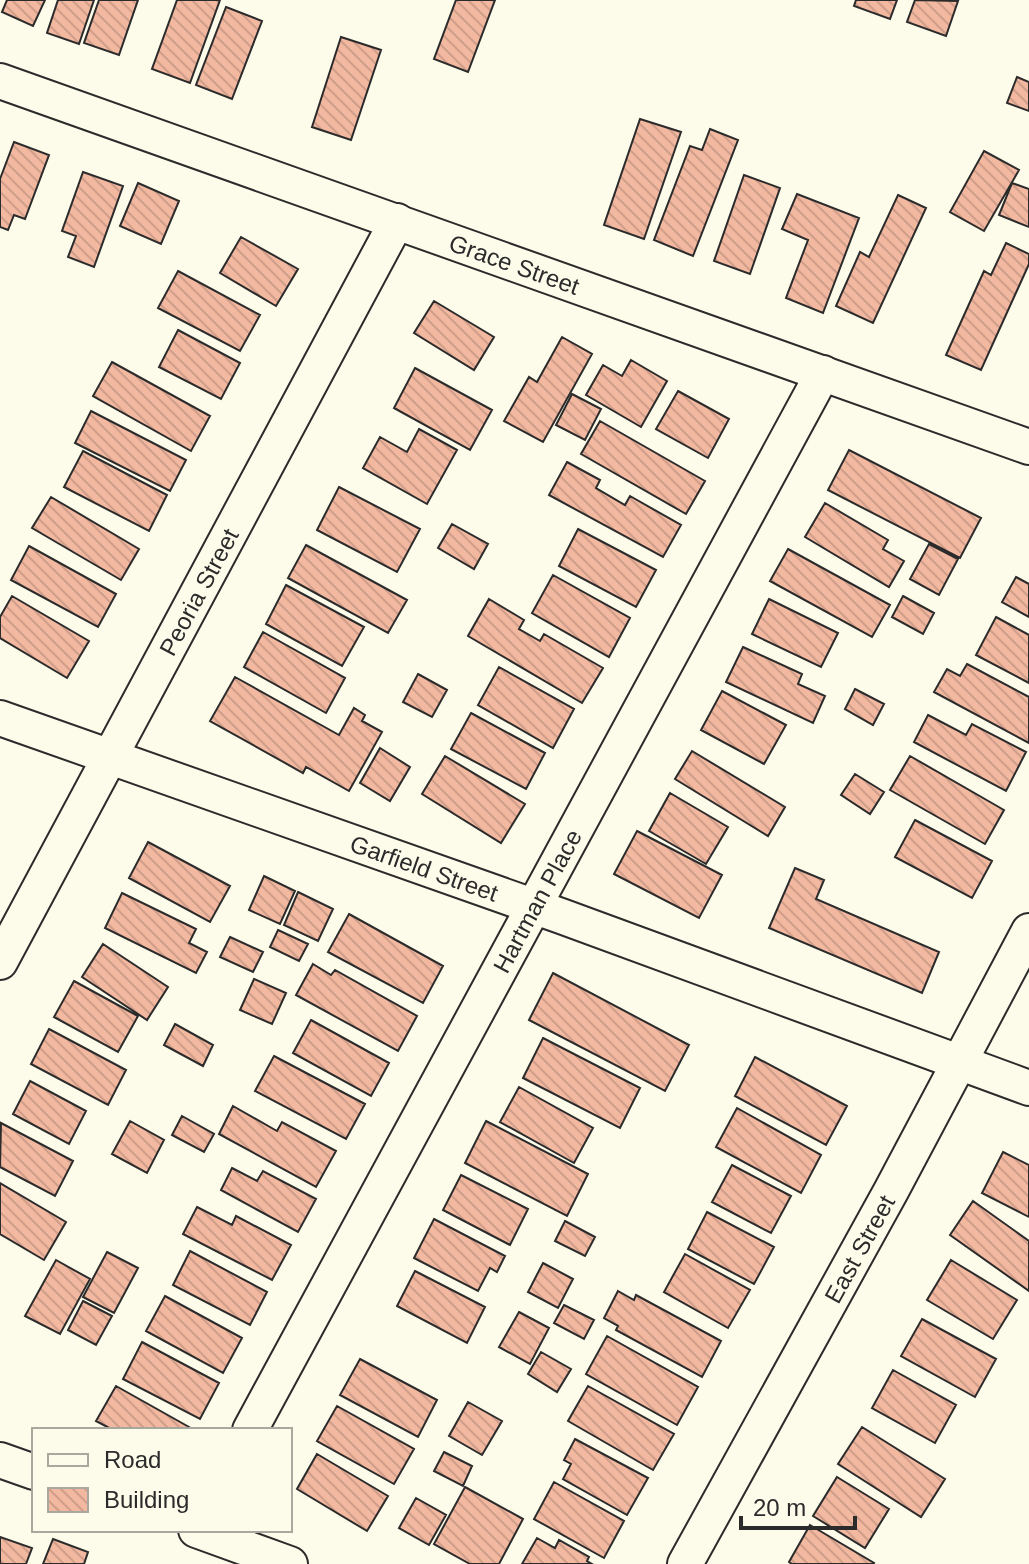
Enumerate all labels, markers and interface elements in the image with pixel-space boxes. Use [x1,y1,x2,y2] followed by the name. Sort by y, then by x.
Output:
[446,228,583,300] street label: Grace Street
[153,523,244,660] street label: Peoria Street
[487,825,587,977] street label: Hartman Place
[347,829,502,906] street label: Garfield Street
[819,1190,900,1307] street label: East Street
[32,1428,292,1532] legend
[104,1446,161,1473] text: Road
[741,1480,855,1530] scale bar
[104,1486,189,1513] text: Building
[753,1494,806,1521] text: 20 m

